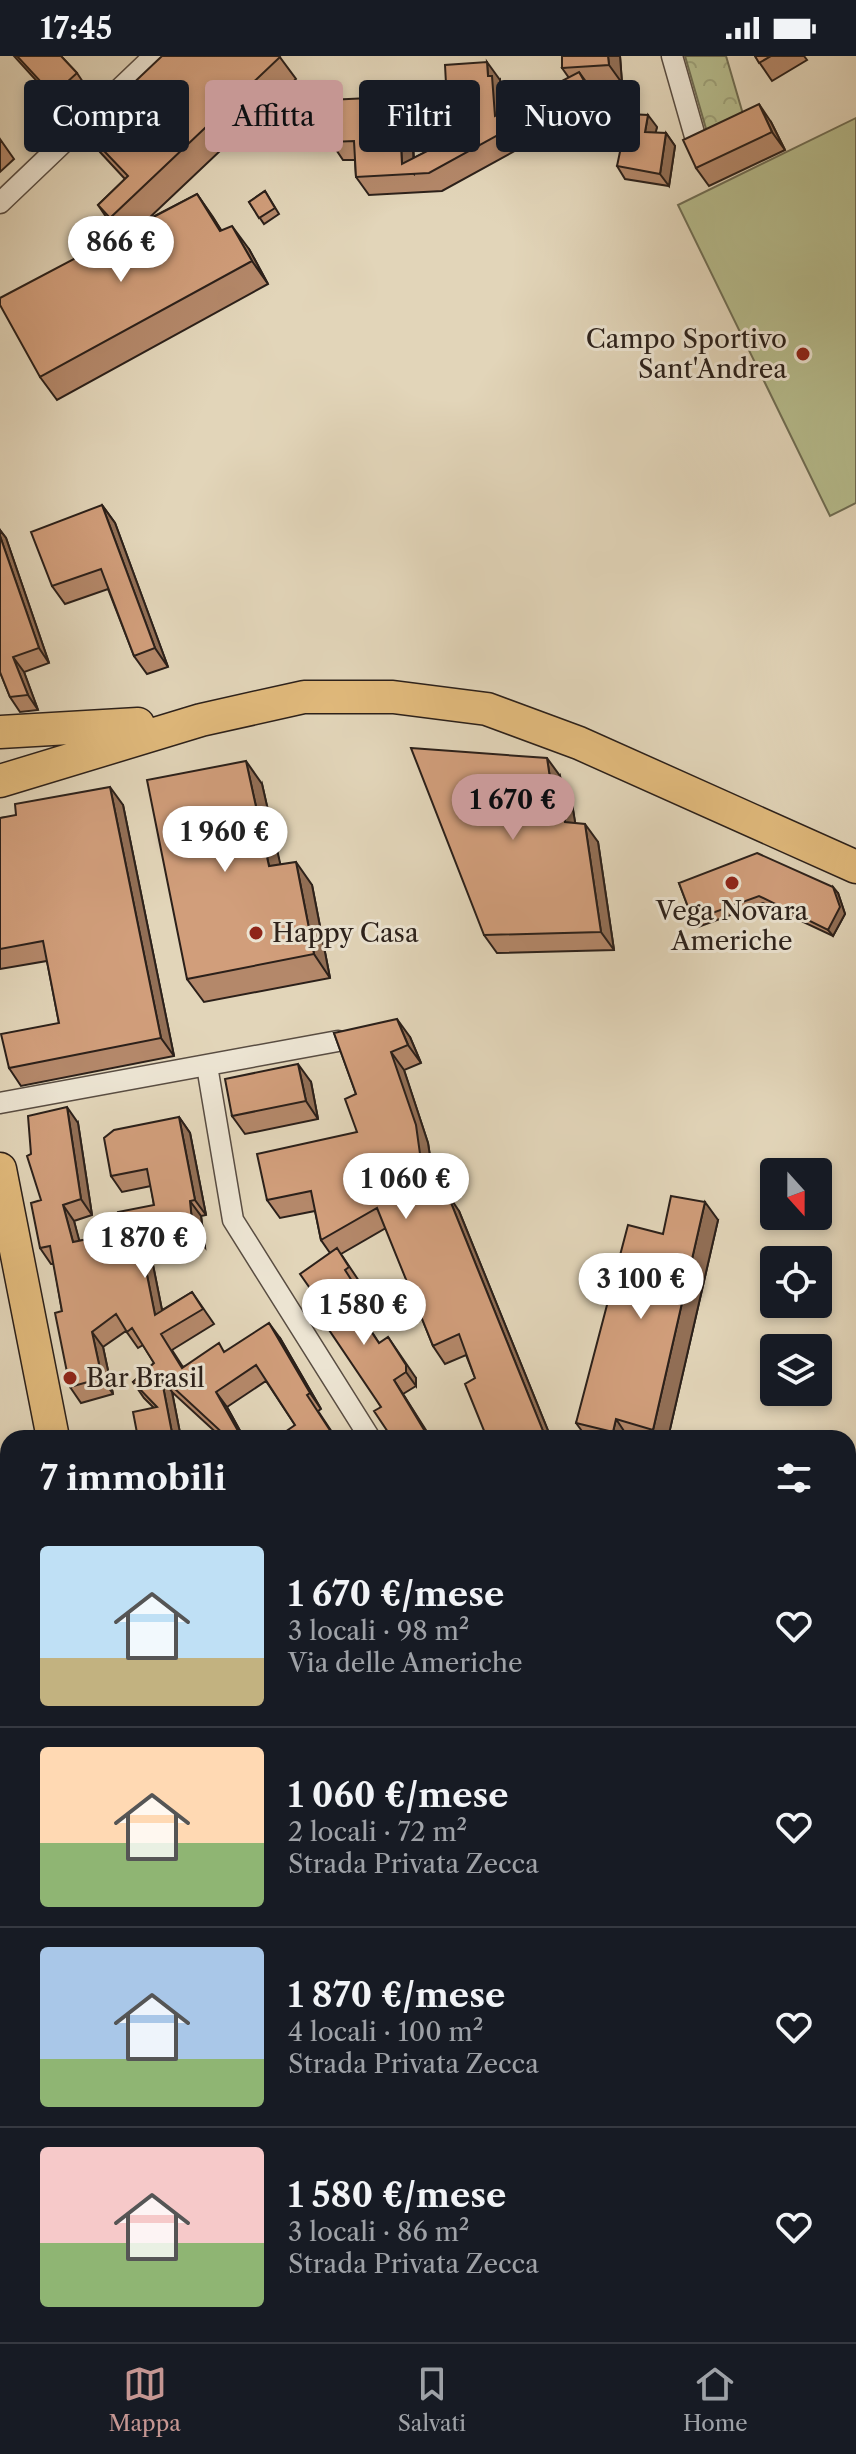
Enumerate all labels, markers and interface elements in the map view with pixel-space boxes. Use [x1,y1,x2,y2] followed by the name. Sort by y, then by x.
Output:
[40,10,112,47] text: 17:45
[24,80,189,152] chip: Compra
[205,80,343,152] chip: Affitta
[359,80,480,152] chip: Filtri
[496,80,640,152] chip: Nuovo
[65,216,177,284] pin: 866 €
[86,226,156,258] text: 866 €
[586,323,787,385] place label: Campo Sportivo Sant'Andrea
[794,345,812,363] marker: Campo Sportivo Sant'Andrea
[439,774,587,842] pin: 1 670 €
[470,784,556,816] text: 1 670 €
[151,806,299,874] pin: 1 960 €
[181,816,269,848] text: 1 960 €
[723,874,741,892] marker: Vega Novara Americhe
[655,895,809,957] place label: Vega Novara Americhe
[272,917,419,949] place label: Happy Casa
[247,924,265,942] marker: Happy Casa
[332,1153,480,1221] pin: 1 060 €
[760,1158,832,1230] north arrow
[760,1158,832,1406] map controls
[361,1163,451,1195] text: 1 060 €
[71,1212,219,1280] pin: 1 870 €
[101,1222,189,1254] text: 1 870 €
[760,1246,832,1318] button: locate
[567,1253,715,1321] pin: 3 100 €
[597,1263,685,1295] text: 3 100 €
[290,1279,438,1347] pin: 1 580 €
[320,1289,408,1321] text: 1 580 €
[760,1334,832,1406] button: layers
[86,1362,205,1394] place label: Bar Brasil
[61,1369,79,1387] marker: Bar Brasil
[772,1456,816,1500] icon: filters
[40,1457,226,1499] text: 7 immobili
[288,1573,504,1615] text: 1 670 €/mese
[104,1578,200,1674] icon: home
[772,1604,816,1648] icon: heart
[288,1615,469,1647] text: 3 locali · 98 m²
[288,1647,523,1679] text: Via delle Americhe
[288,1774,509,1816] text: 1 060 €/mese
[104,1779,200,1875] icon: home
[772,1805,816,1849] icon: heart
[288,1816,467,1848] text: 2 locali · 72 m²
[288,1848,539,1880] text: Strada Privata Zecca
[288,1974,505,2016] text: 1 870 €/mese
[104,1979,200,2075] icon: home
[772,2005,816,2049] icon: heart
[288,2016,483,2048] text: 4 locali · 100 m²
[288,2048,539,2080] text: Strada Privata Zecca
[288,2174,506,2216] text: 1 580 €/mese
[104,2179,200,2275] icon: home
[772,2205,816,2249] icon: heart
[288,2216,469,2248] text: 3 locali · 86 m²
[288,2248,539,2280] text: Strada Privata Zecca
[108,2362,181,2437] tab: Mappa
[398,2362,466,2437] tab: Salvati
[683,2362,748,2437] tab: Home

